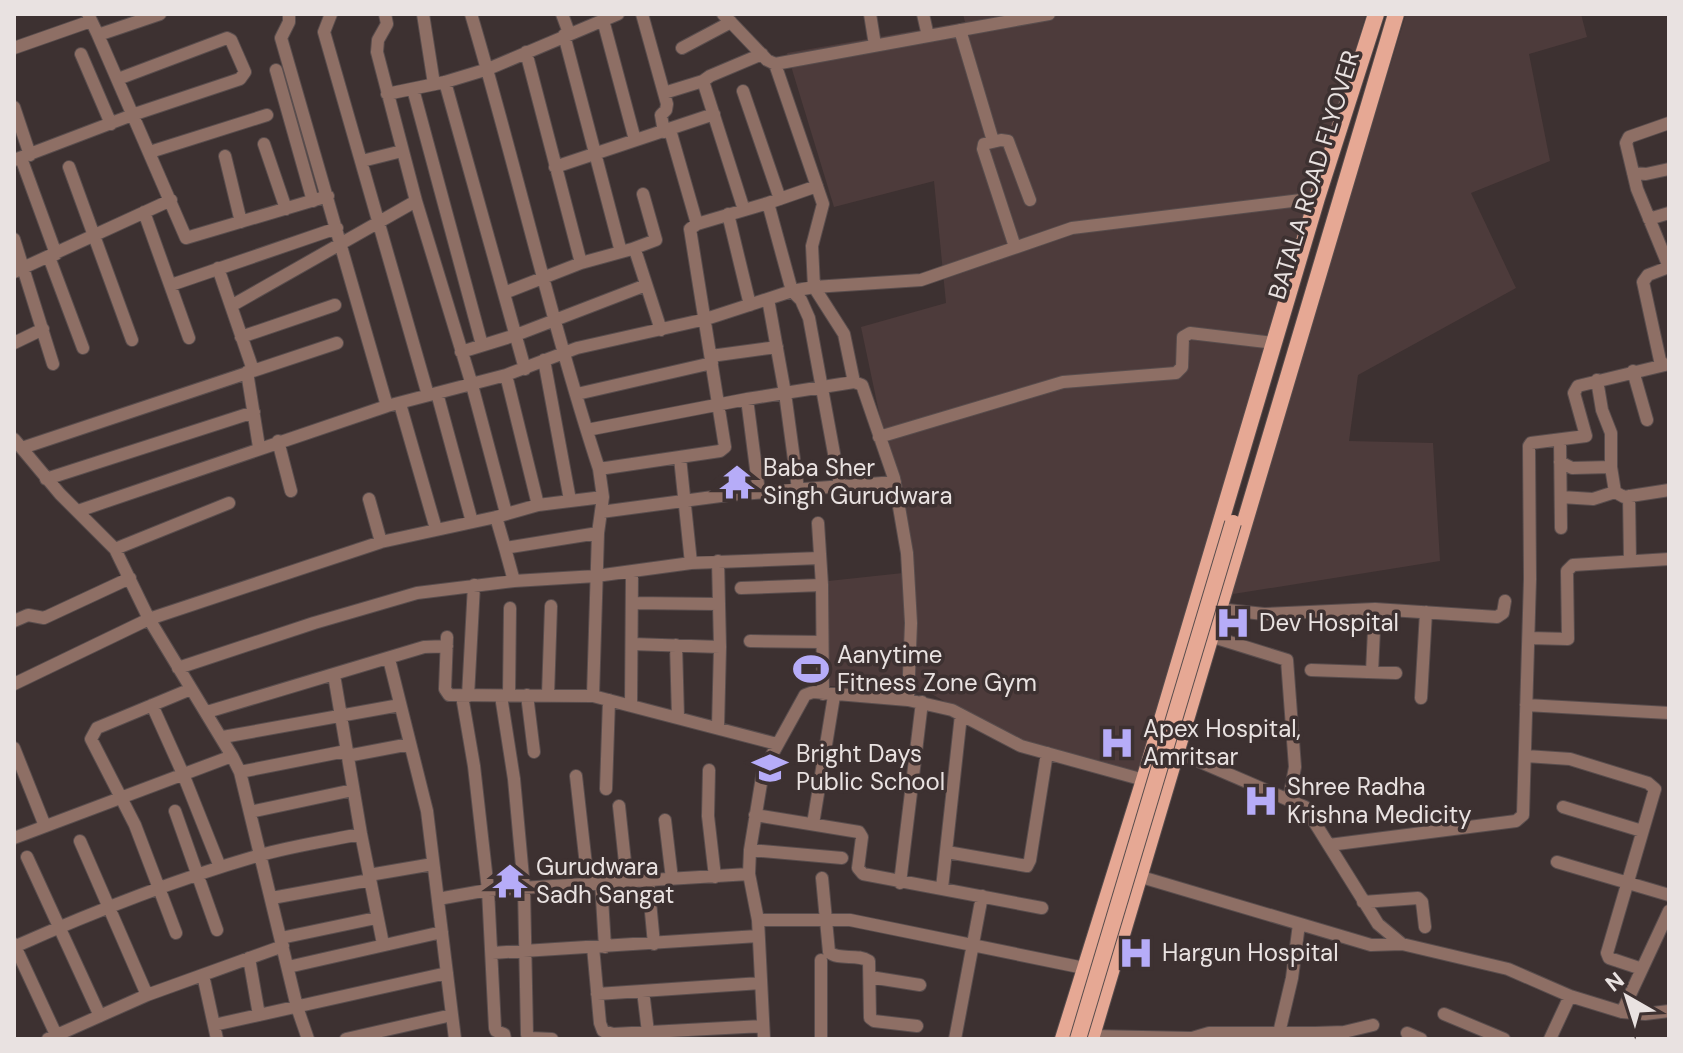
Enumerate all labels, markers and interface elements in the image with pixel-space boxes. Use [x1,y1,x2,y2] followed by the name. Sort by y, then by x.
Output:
[1261,47,1366,303] street label: BATALA ROAD FLYOVER
[763,452,953,511] place label: Baba Sher Singh Gurudwara
[718,463,756,501] temple icon: Baba Sher Singh Gurudwara
[1214,604,1252,642] hospital icon: Dev Hospital
[1259,607,1399,638] place label: Dev Hospital
[837,639,1037,698] place label: Aanytime Fitness Zone Gym
[792,650,830,688] sports icon: Aanytime Fitness Zone Gym
[1143,713,1301,772] place label: Apex Hospital, Amritsar
[1098,724,1136,762] hospital icon: Apex Hospital, Amritsar
[796,738,945,797] place label: Bright Days Public School
[751,749,789,787] school or university icon: Bright Days Public School
[1287,771,1472,830] place label: Shree Radha Krishna Medicity
[1242,782,1280,820] hospital icon: Shree Radha Krishna Medicity
[536,851,674,910] place label: Gurudwara Sadh Sangat
[491,862,529,900] temple icon: Gurudwara Sadh Sangat
[1117,934,1155,972] hospital icon: Hargun Hospital
[1162,937,1339,968] place label: Hargun Hospital
[1587,957,1667,1037] north arrow
[1599,966,1630,998] text: N

